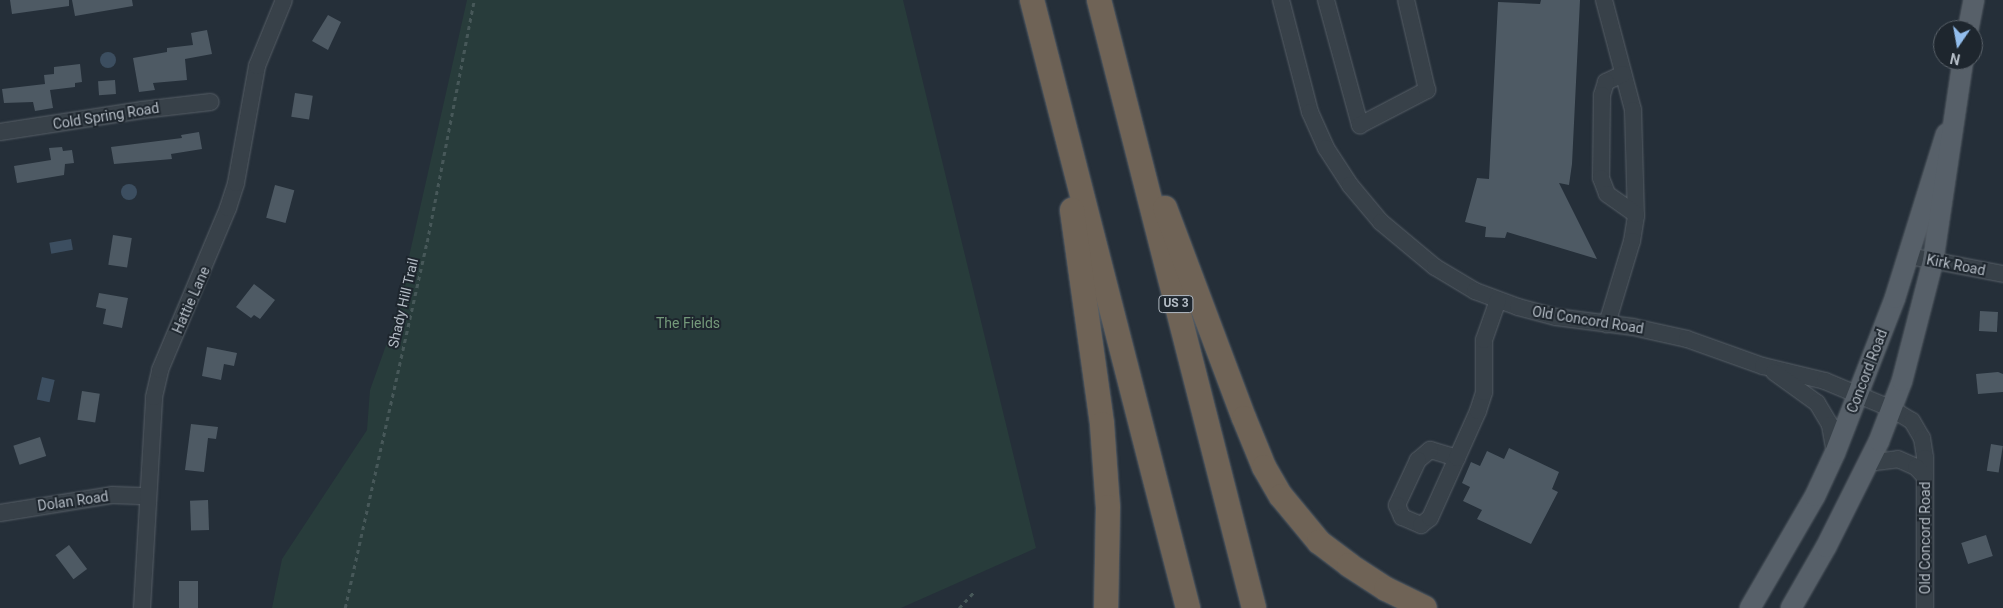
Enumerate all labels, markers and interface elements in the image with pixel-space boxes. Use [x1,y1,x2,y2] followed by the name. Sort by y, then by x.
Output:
[1933,20,1983,70] north arrow
[1949,50,1962,68] text: N
[52,99,160,133] street label: Cold Spring Road
[1925,251,1987,279] street label: Kirk Road
[384,256,422,350] street label: Shady Hill Trail
[169,264,213,336] street label: Hattie Lane
[1157,294,1195,314] road number: US 3
[1531,303,1645,337] street label: Old Concord Road
[656,315,720,331] park label: The Fields
[1843,327,1891,415] street label: Concord Road
[1917,482,1933,594] street label: Old Concord Road
[36,488,110,514] street label: Dolan Road

